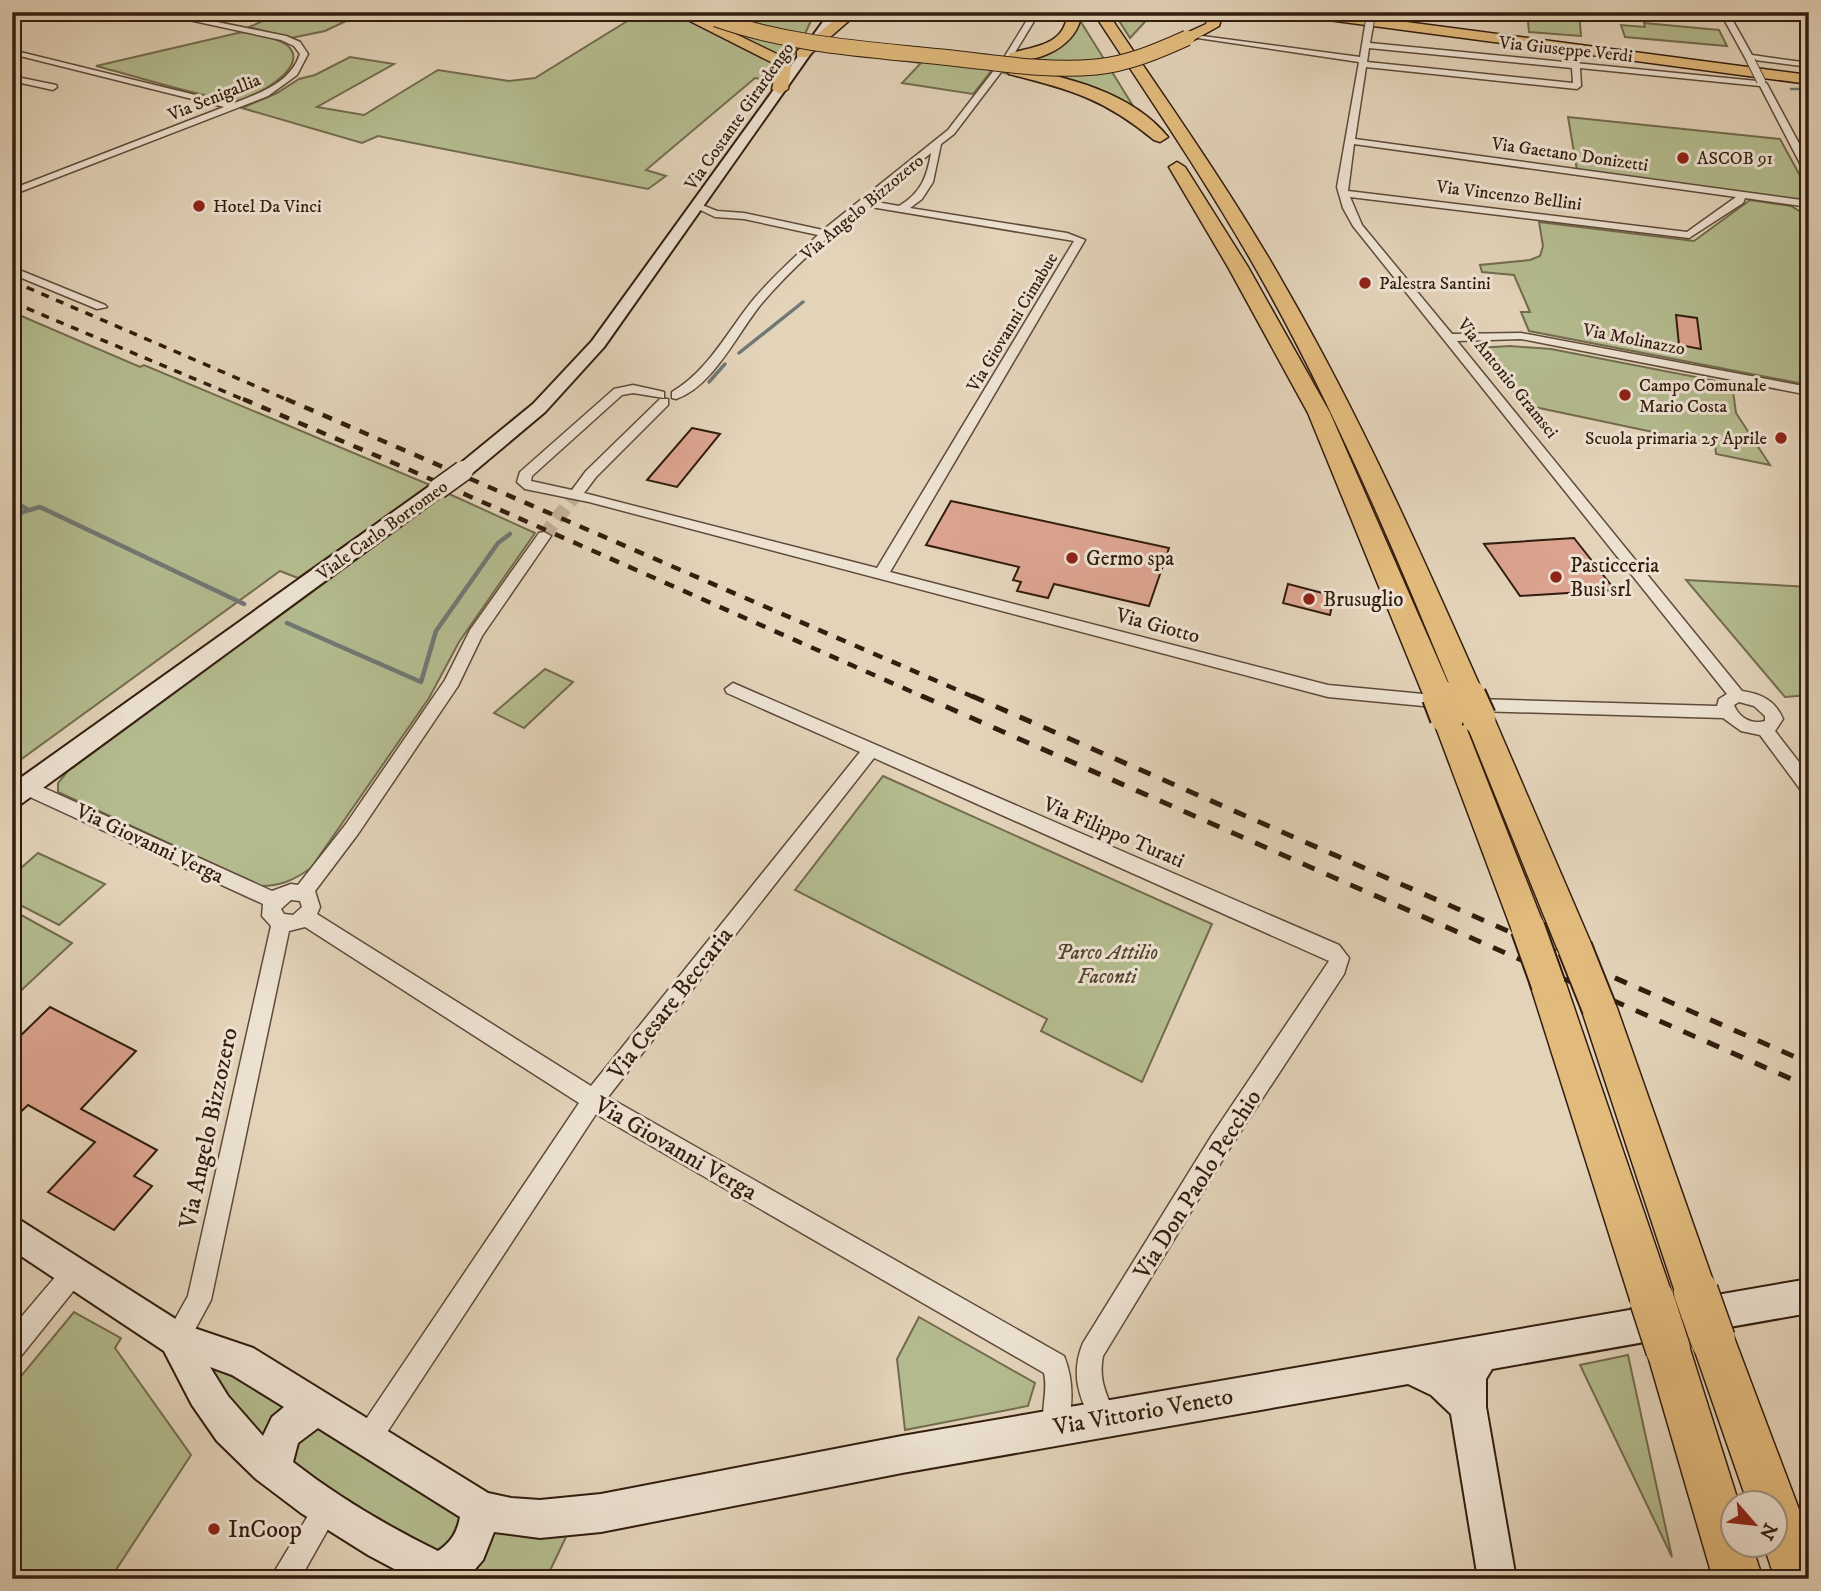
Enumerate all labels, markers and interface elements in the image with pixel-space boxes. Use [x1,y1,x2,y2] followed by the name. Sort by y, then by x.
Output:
[1497,32,1634,68] street label: Via Giuseppe Verdi
[680,38,799,196] street label: Via Costante Girardengo
[164,69,264,127] street label: Via Senigallia
[1489,133,1650,177] street label: Via Gaetano Donizetti
[1697,148,1773,170] place label: ASCOB 91
[796,150,929,266] street label: Via Angelo Bizzozero
[1675,150,1691,166] marker: ASCOB 91
[1434,176,1583,216] street label: Via Vincenzo Bellini
[213,196,322,218] place label: Hotel Da Vinci
[191,198,207,214] marker: Hotel Da Vinci
[962,249,1063,397] street label: Via Giovanni Cimabue
[1379,273,1491,295] place label: Palestra Santini
[1357,275,1373,291] marker: Palestra Santini
[1451,313,1562,443] street label: Via Antonio Gramsci
[1580,319,1687,361] street label: Via Molinazzo
[1639,375,1767,418] place label: Campo Comunale Mario Costa
[1617,387,1633,403] marker: Campo Comunale Mario Costa
[1585,428,1767,450] place label: Scuola primaria 25 Aprile
[1773,430,1789,446] marker: Scuola primaria 25 Aprile
[312,476,452,586] street label: Viale Carlo Borromeo
[1086,546,1174,572] place label: Germo spa
[1064,550,1080,566] marker: Germo spa
[1570,553,1659,603] place label: Pasticceria Busi srl
[1548,569,1564,585] marker: Pasticceria Busi srl
[1323,587,1403,613] place label: Brusuglio
[1301,591,1317,607] marker: Brusuglio
[1112,602,1203,650] street label: Via Giotto
[1038,791,1188,874] street label: Via Filippo Turati
[71,798,228,890] street label: Via Giovanni Verga
[601,920,740,1087] street label: Via Cesare Beccaria
[1056,940,1158,990] park label: Parco Attilio Faconti
[173,1025,245,1232] street label: Via Angelo Bizzozero
[1127,1084,1268,1286] street label: Via Don Paolo Pecchio
[588,1090,763,1208] street label: Via Giovanni Verga
[1050,1381,1235,1443] street label: Via Vittorio Veneto
[1720,1490,1790,1560] north arrow
[228,1515,302,1545] place label: InCoop
[1754,1519,1782,1544] text: N
[206,1521,222,1537] marker: InCoop

